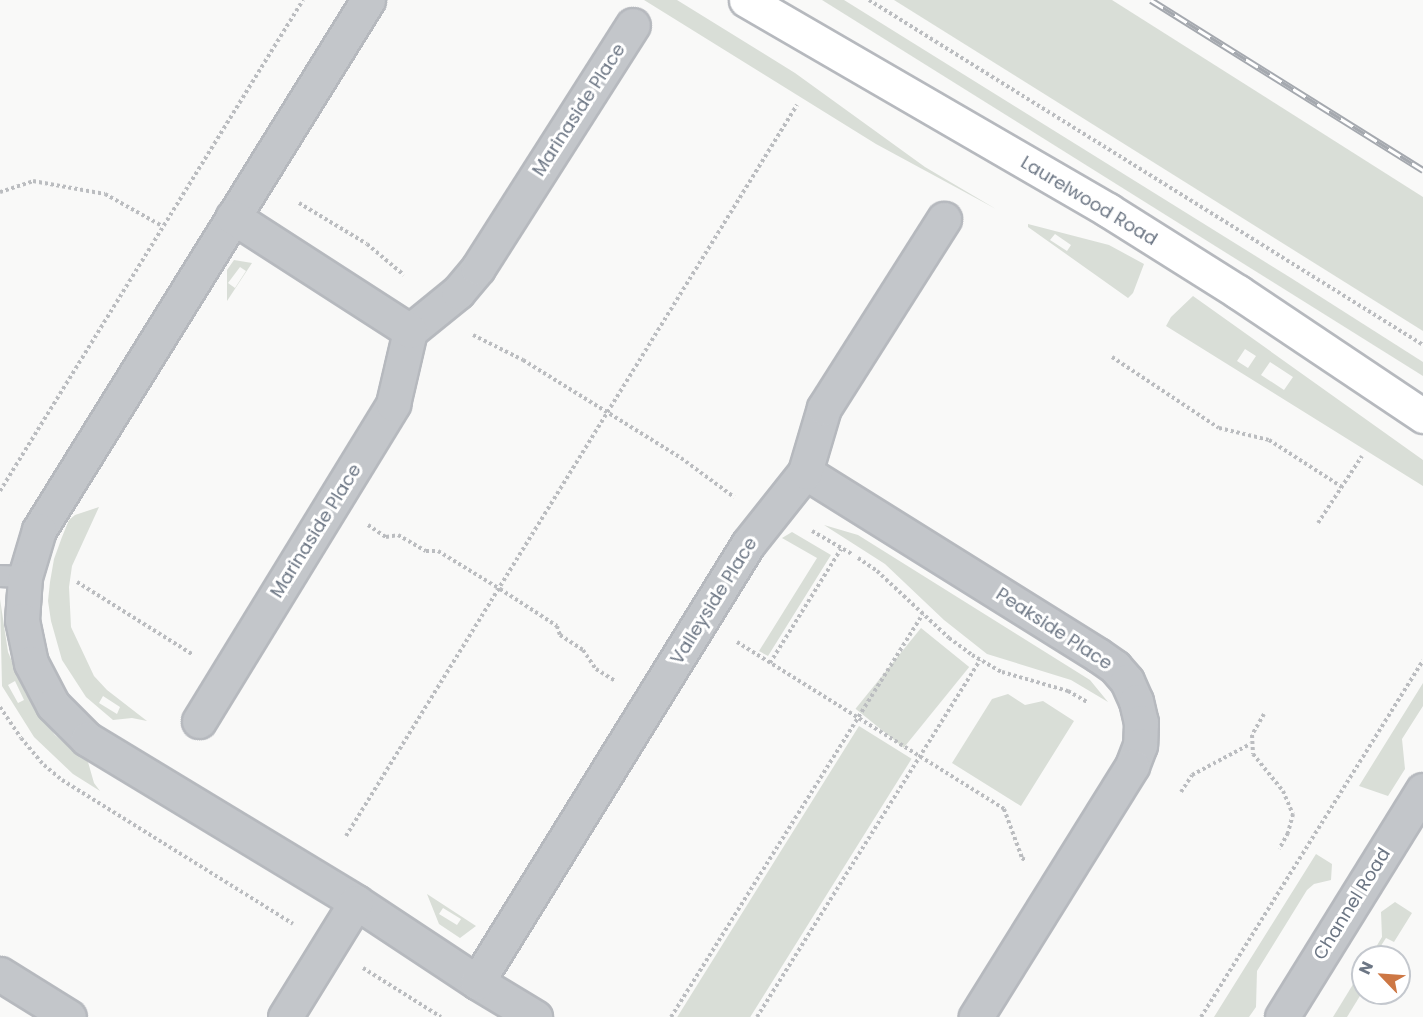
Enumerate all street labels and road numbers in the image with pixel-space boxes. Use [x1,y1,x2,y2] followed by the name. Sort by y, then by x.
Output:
[528,40,630,180] street label: Marinaside Place
[1017,152,1161,250] street label: Laurelwood Road
[266,460,366,602] street label: Marinaside Place
[666,534,762,668] street label: Valleyside Place
[992,583,1116,675] street label: Peakside Place
[1309,844,1395,964] street label: Channel Road

